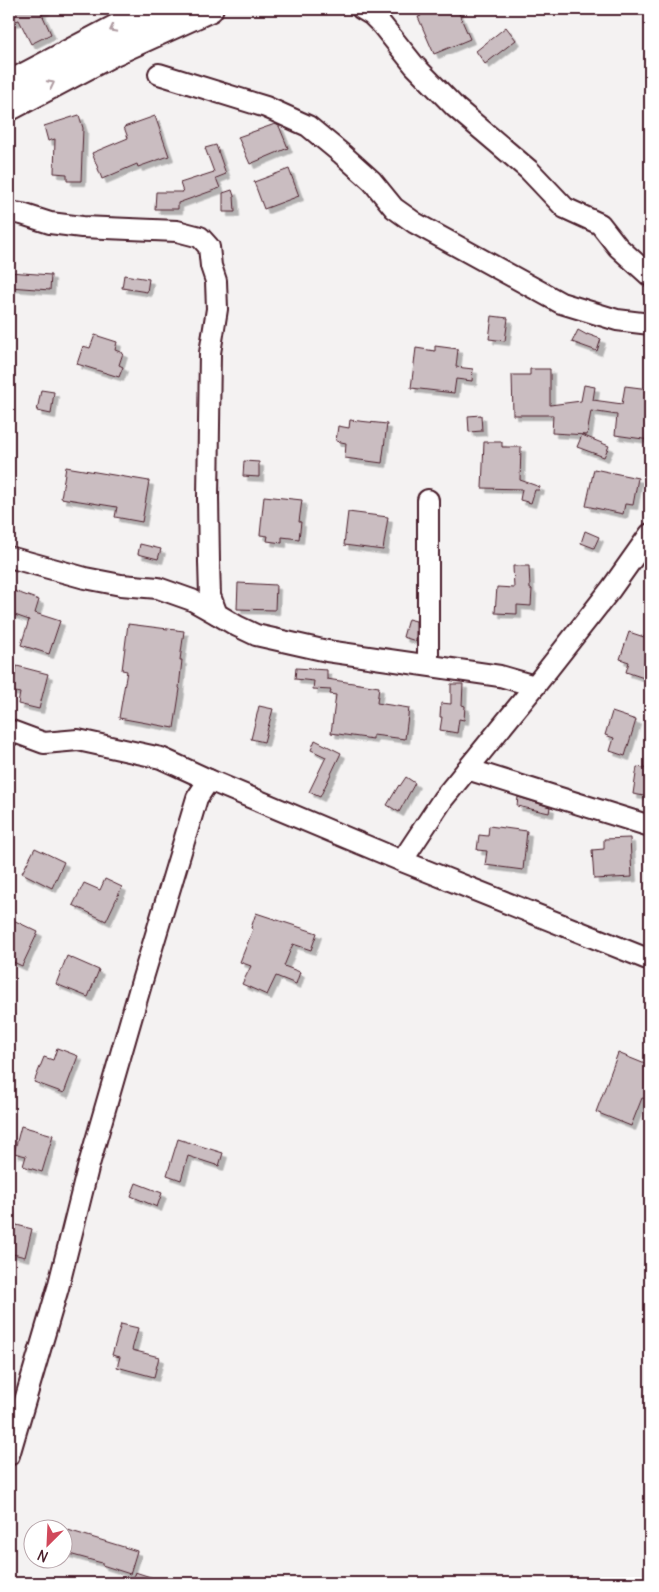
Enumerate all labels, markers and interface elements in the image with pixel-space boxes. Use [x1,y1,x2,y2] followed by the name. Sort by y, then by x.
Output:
[109,23,118,33] one-way arrow
[46,80,55,90] one-way arrow
[22,1520,72,1570] north arrow
[35,1546,51,1566] text: N

